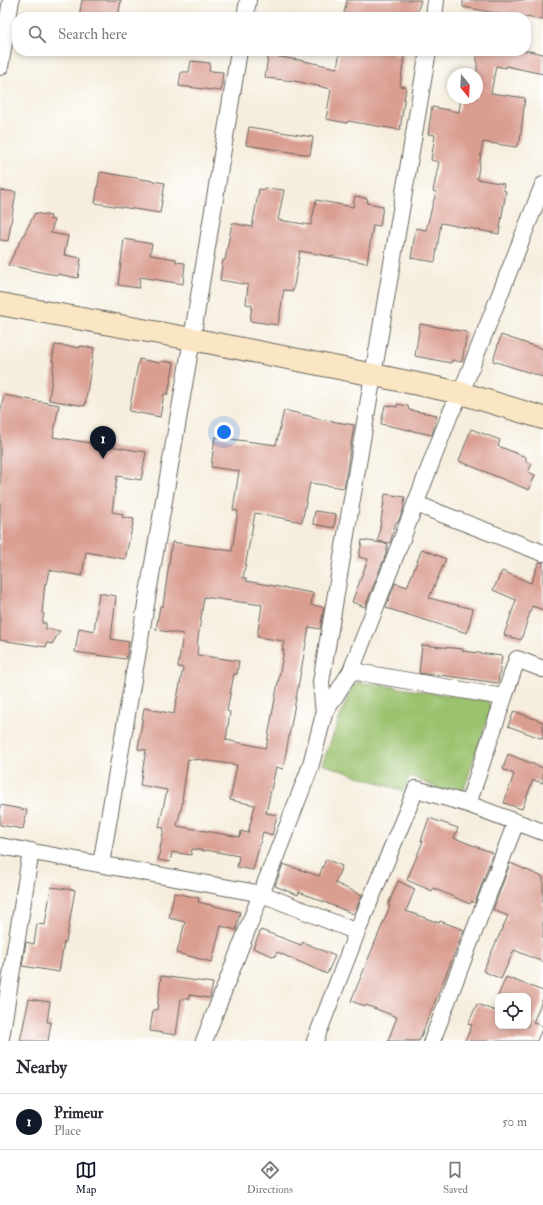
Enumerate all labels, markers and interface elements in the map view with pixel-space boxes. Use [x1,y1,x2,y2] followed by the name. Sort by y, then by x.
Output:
[12,12,531,56] search box
[26,23,48,45] icon: search
[58,25,127,44] text: Search here
[447,68,483,104] north arrow
[214,422,234,442] your location
[90,426,116,459] pin: 1
[495,993,531,1029] map controls
[495,993,531,1029] button: locate
[16,1057,67,1078] text: Nearby
[54,1104,103,1123] text: Primeur
[27,1114,31,1130] text: 1
[502,1114,527,1130] text: 50 m
[54,1123,81,1139] text: Place
[75,1159,97,1196] tab: Map
[247,1159,293,1196] tab: Directions
[443,1159,468,1196] tab: Saved

